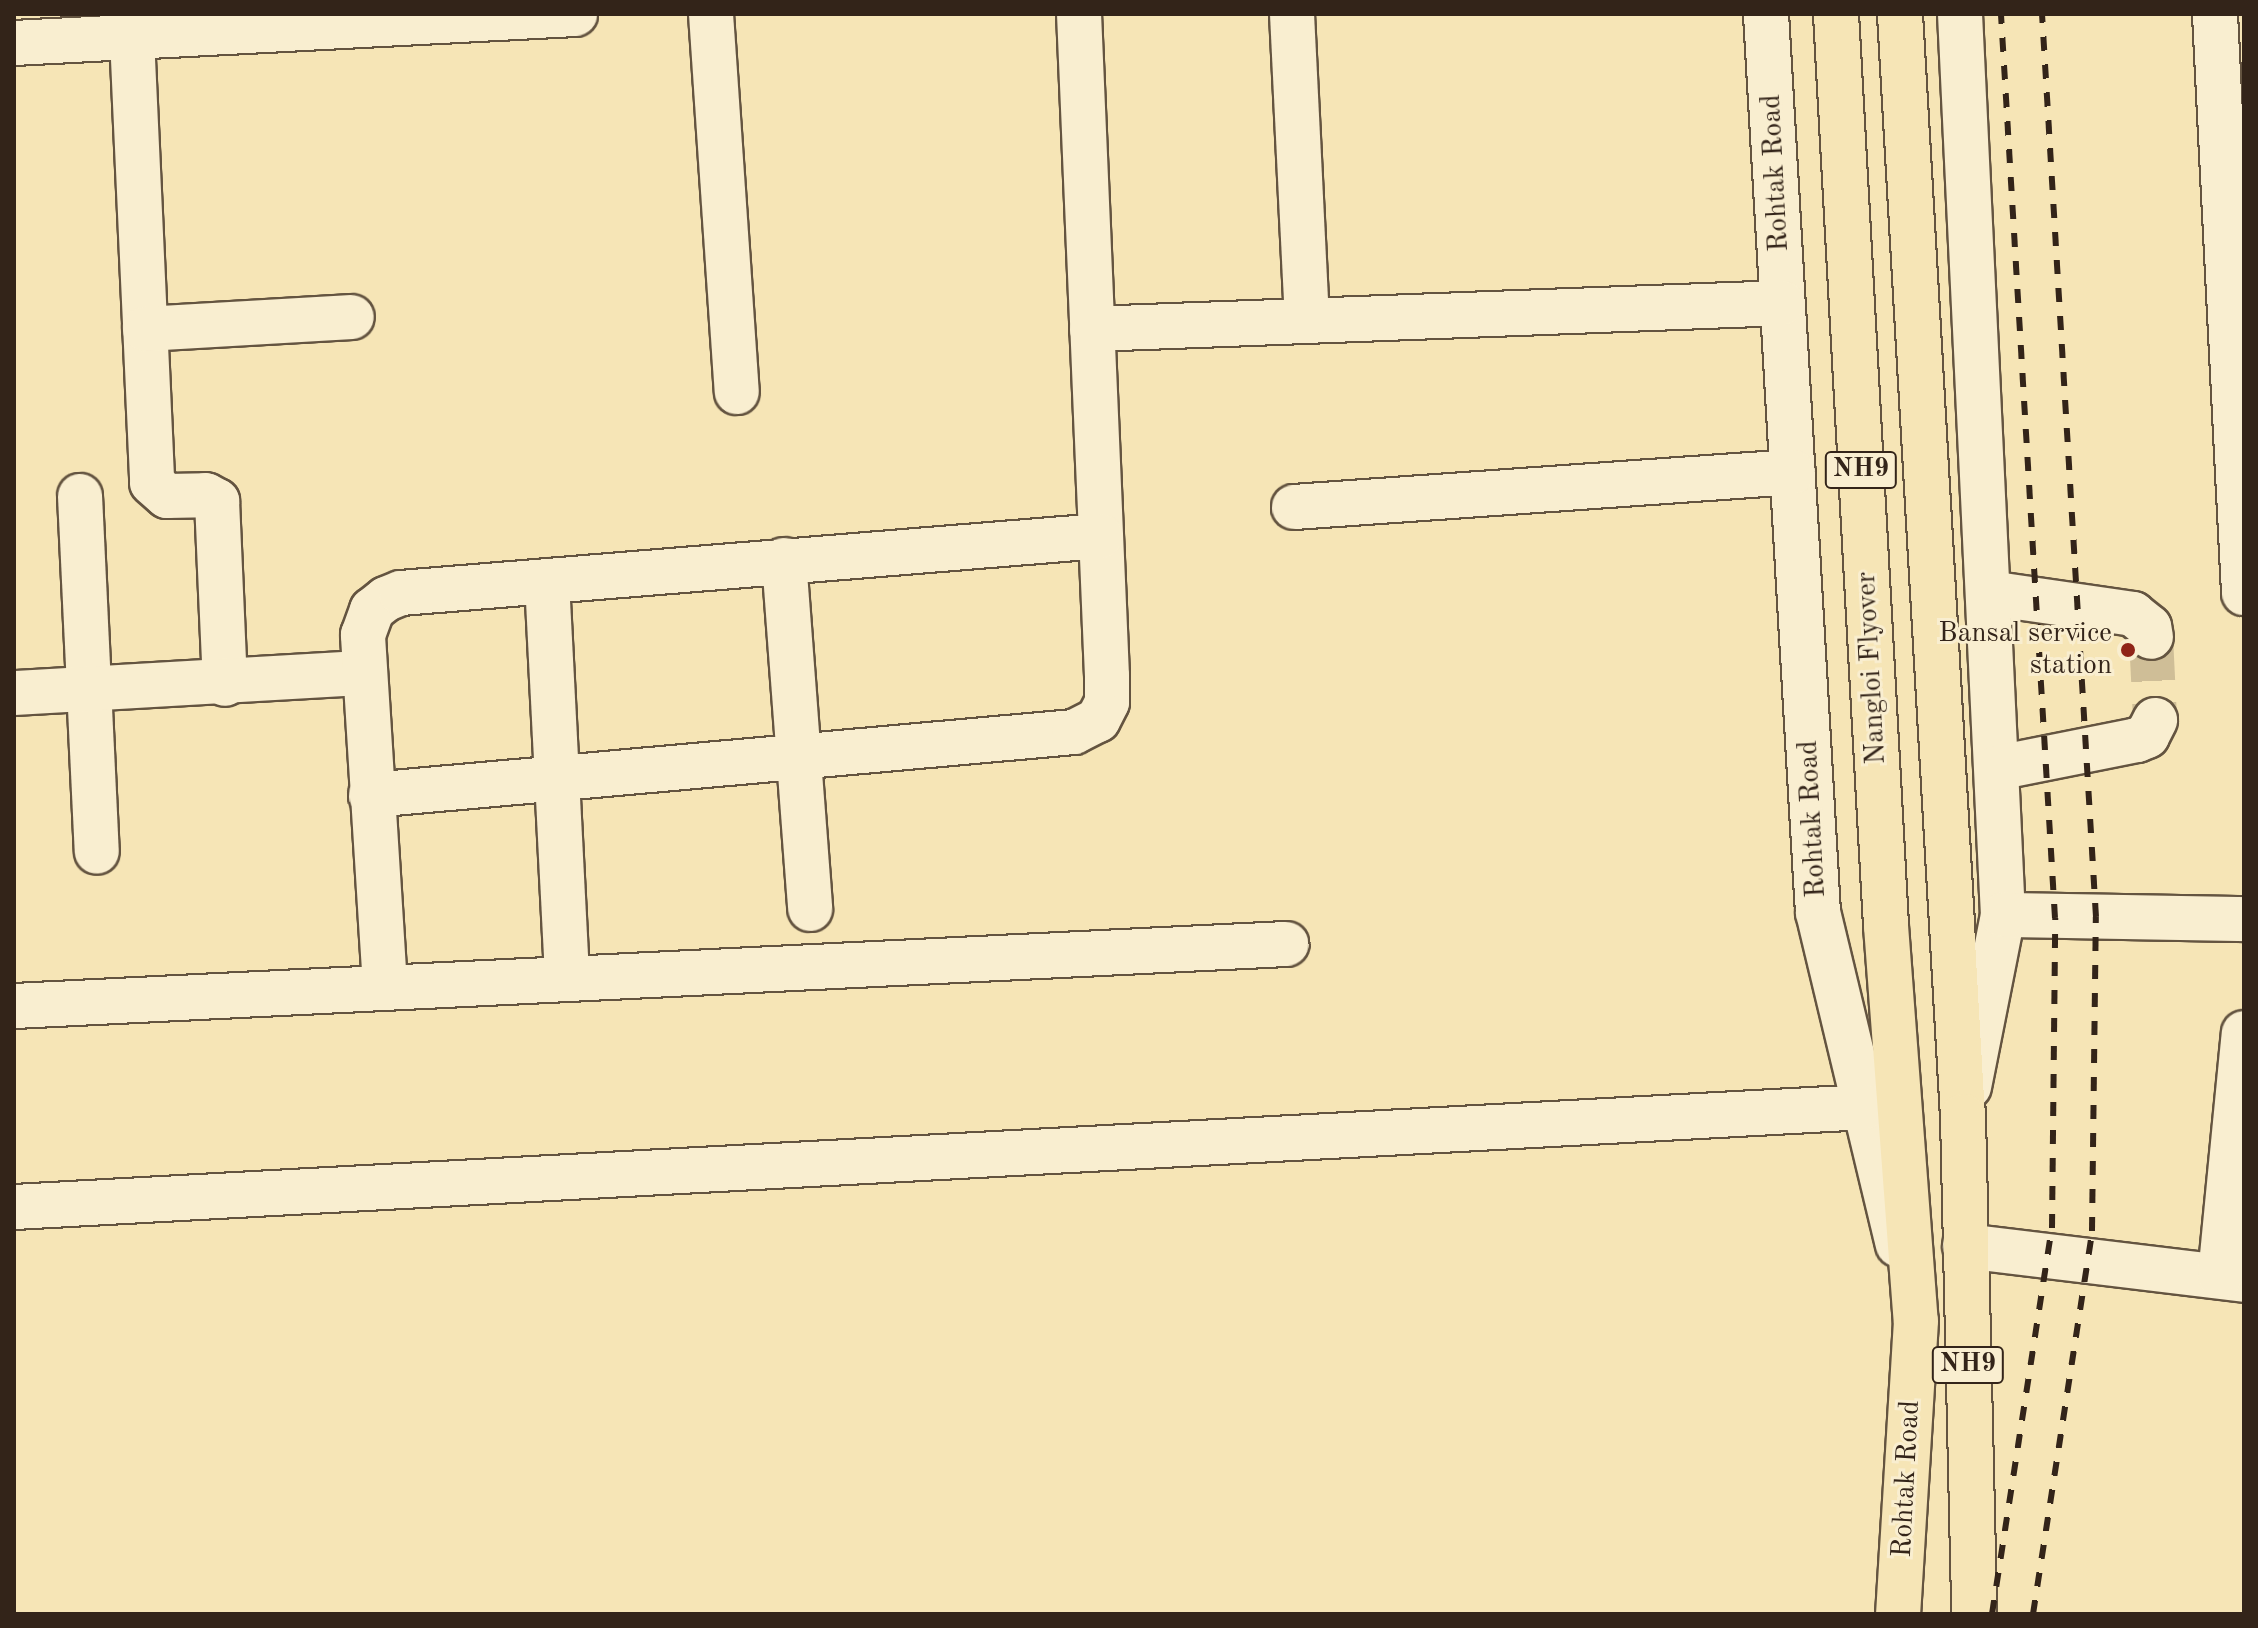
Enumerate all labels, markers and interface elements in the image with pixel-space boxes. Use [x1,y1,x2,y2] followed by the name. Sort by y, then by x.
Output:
[1755,93,1797,253] street label: Rohtak Road
[1823,448,1899,492] road number: NH9
[1850,571,1894,765] street label: Nangloi Flyover
[1938,617,2112,683] place label: Bansal service station
[2119,641,2137,659] marker: Bansal service station
[1792,739,1834,899] street label: Rohtak Road
[1930,1343,2006,1387] road number: NH9
[1886,1399,1928,1559] street label: Rohtak Road

